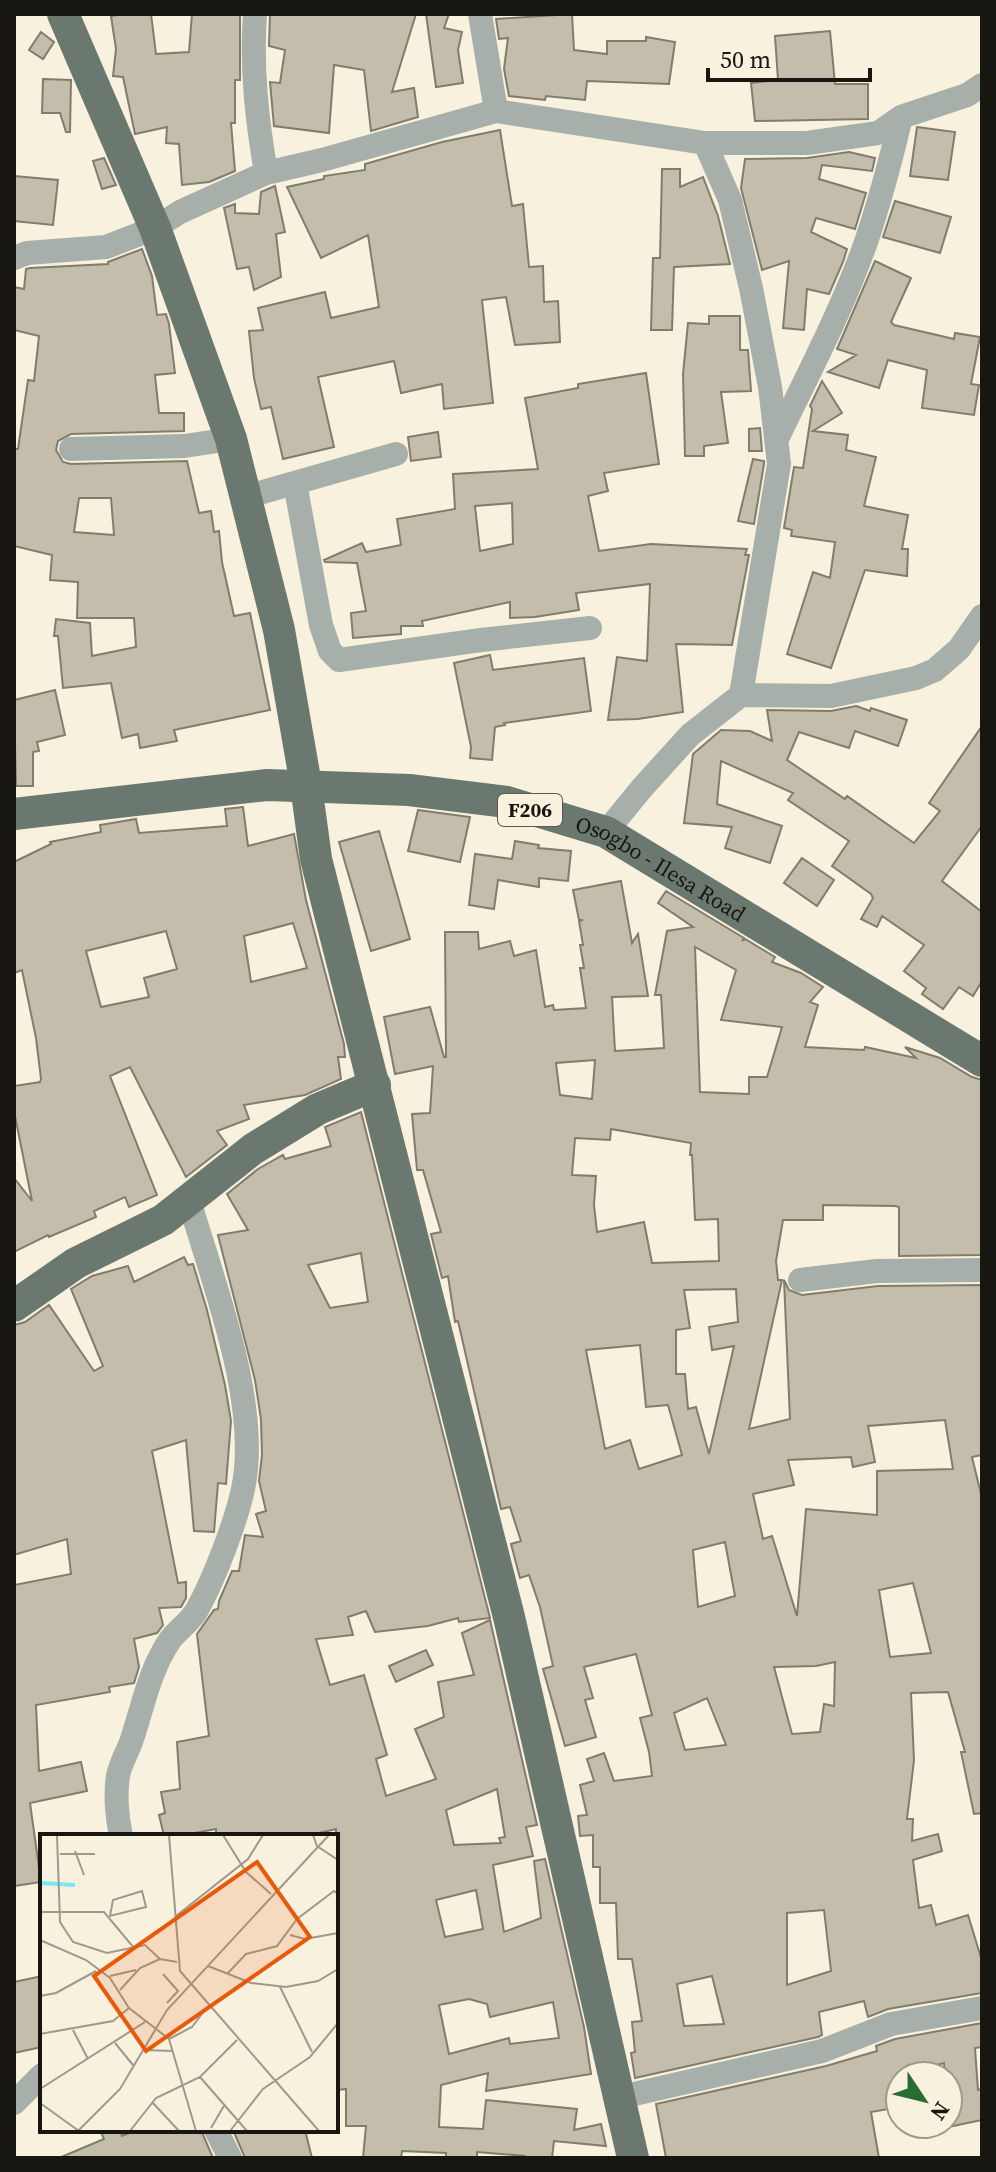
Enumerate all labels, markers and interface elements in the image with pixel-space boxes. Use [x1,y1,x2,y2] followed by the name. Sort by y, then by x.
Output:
[708,32,870,82] scale bar
[720,43,771,76] text: 50 m
[498,794,562,826] road number: F206
[572,809,752,929] street label: Osogbo - Ilesa Road
[40,1834,338,2132] inset map
[884,2060,964,2140] north arrow
[923,2096,957,2127] text: N

